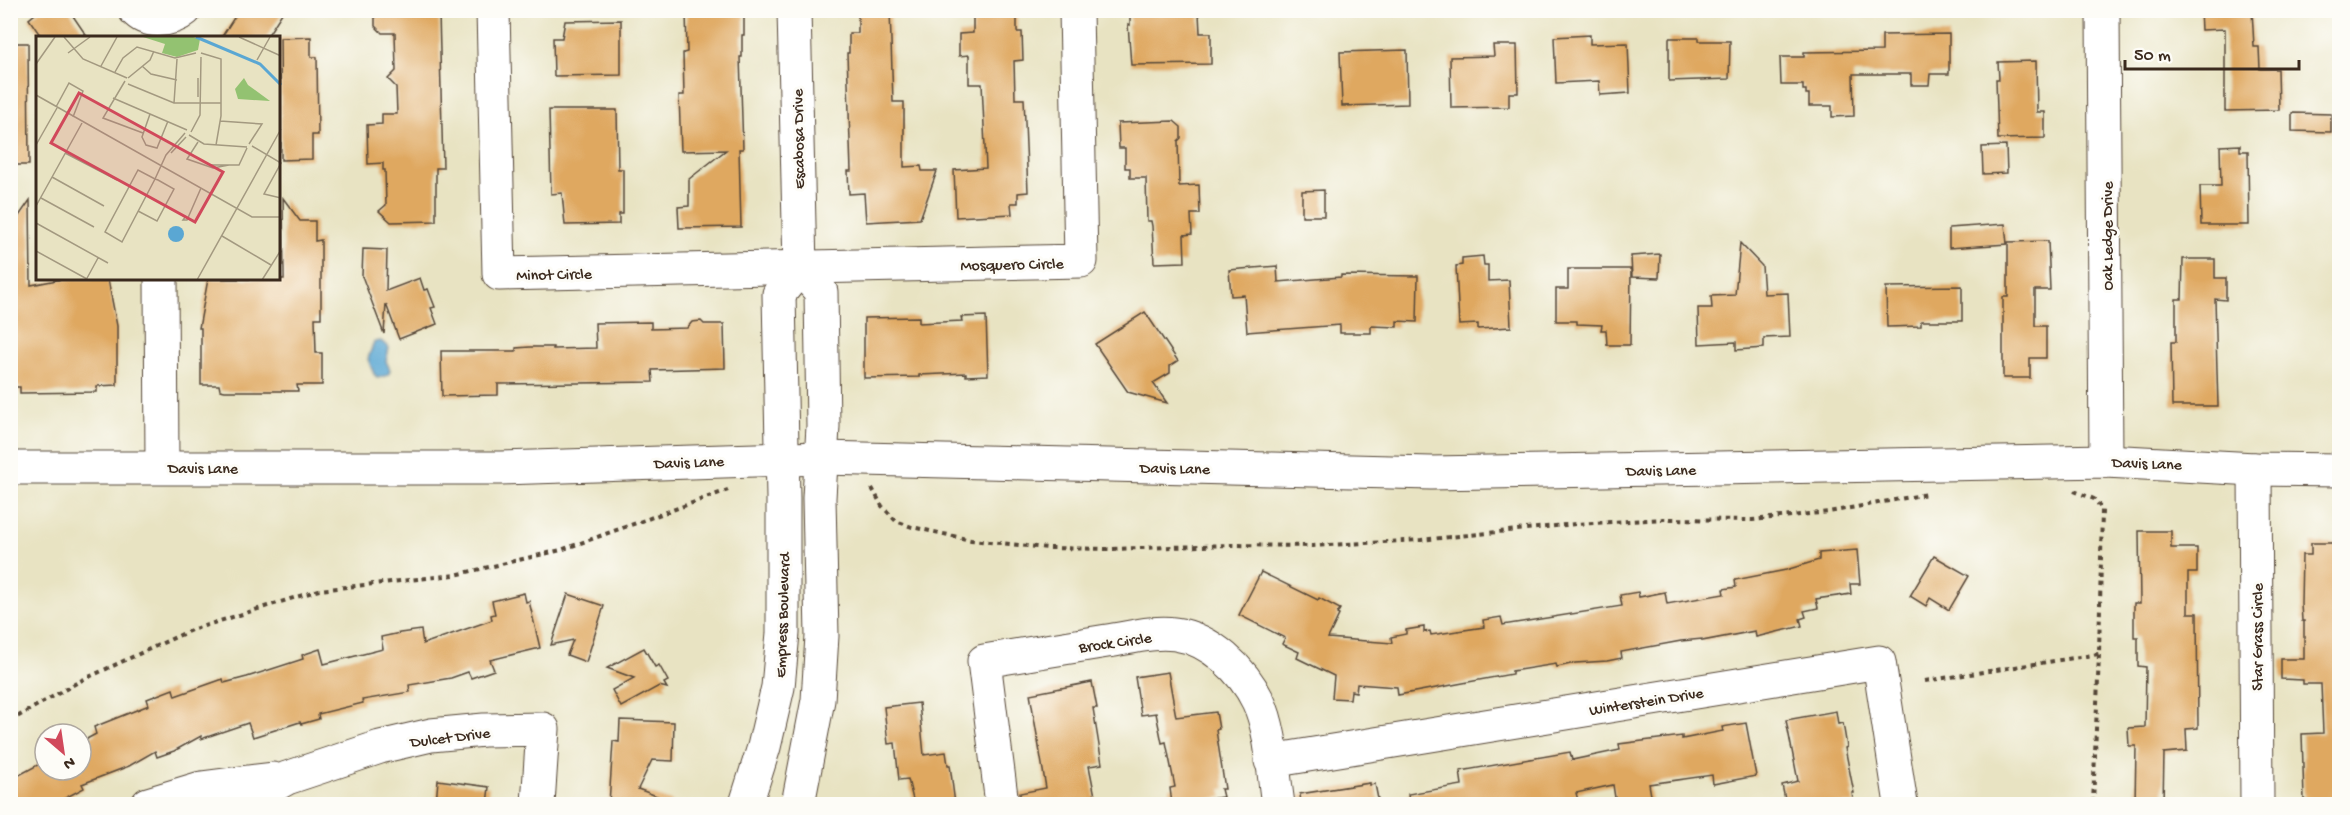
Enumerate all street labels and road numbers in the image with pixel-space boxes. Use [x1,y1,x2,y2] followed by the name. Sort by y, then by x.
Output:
[790,88,811,189] street label: Escabosa Drive
[2100,181,2119,290] street label: Oak Ledge Drive
[960,256,1065,277] street label: Mosquero Circle
[516,266,593,287] street label: Minot Circle
[653,454,725,475] street label: Davis Lane
[2111,455,2183,476] street label: Davis Lane
[1139,460,1211,481] street label: Davis Lane
[167,461,239,480] street label: Davis Lane
[1625,462,1697,483] street label: Davis Lane
[773,550,796,678] street label: Empress Boulevard
[2250,583,2269,691] street label: Star Grass Circle
[1077,630,1154,659] street label: Brock Circle
[1588,685,1706,722] street label: Winterstein Drive
[408,725,492,754] street label: Dulcet Drive

